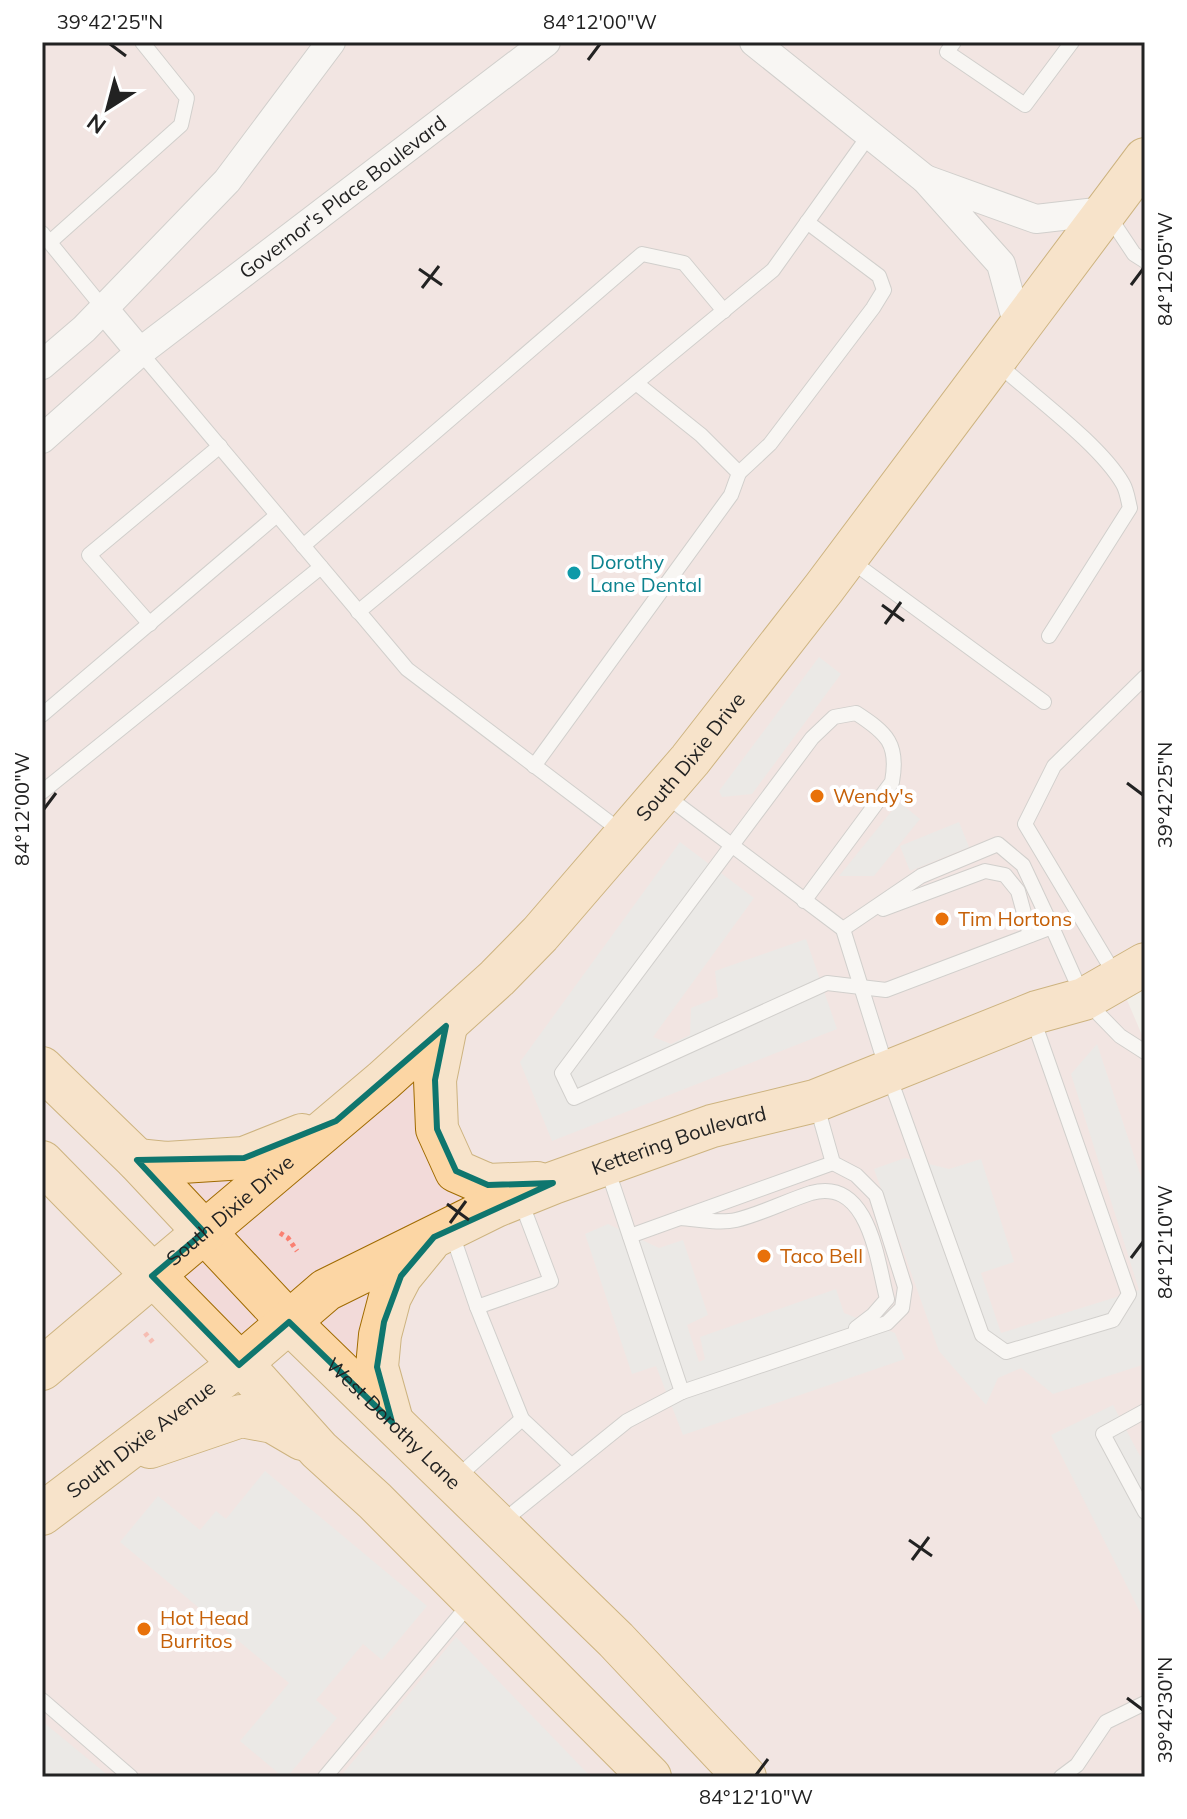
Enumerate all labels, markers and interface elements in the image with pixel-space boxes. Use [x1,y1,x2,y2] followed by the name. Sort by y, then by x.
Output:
[57,9,163,34] text: 39°42'25"N
[543,9,657,34] text: 84°12'00"W
[68,68,148,148] north arrow
[81,108,111,140] text: N
[234,110,451,284] street label: Governor's Place Boulevard
[1152,212,1177,326] text: 84°12'05"W
[590,549,702,597] place label: Dorothy Lane Dental
[565,564,583,582] marker: Dorothy Lane Dental
[630,687,750,826] street label: South Dixie Drive
[1152,742,1177,848] text: 39°42'25"N
[9,752,34,866] text: 84°12'00"W
[833,783,914,808] place label: Wendy's
[808,787,826,805] marker: Wendy's
[958,906,1072,931] place label: Tim Hortons
[933,910,951,928] marker: Tim Hortons
[588,1100,769,1180] street label: Kettering Boulevard
[161,1149,298,1271] street label: South Dixie Drive
[1152,1185,1177,1299] text: 84°12'10"W
[780,1243,863,1268] place label: Taco Bell
[755,1247,773,1265] marker: Taco Bell
[321,1352,467,1494] street label: West Dorothy Lane
[61,1374,220,1503] street label: South Dixie Avenue
[160,1605,249,1653] place label: Hot Head Burritos
[135,1620,153,1638] marker: Hot Head Burritos
[1152,1657,1177,1763] text: 39°42'30"N
[699,1784,813,1809] text: 84°12'10"W

